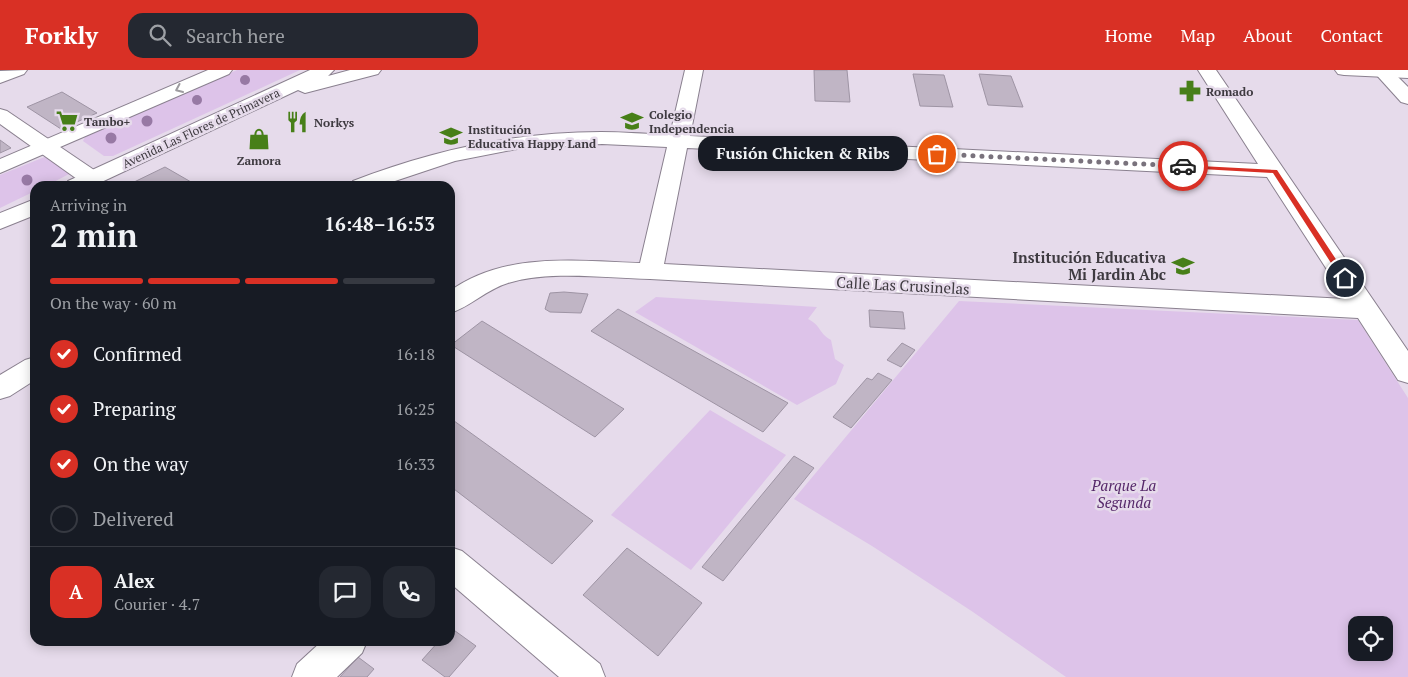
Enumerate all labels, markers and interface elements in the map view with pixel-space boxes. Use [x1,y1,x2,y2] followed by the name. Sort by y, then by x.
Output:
[128,13,478,58] search box
[25,19,98,51] text: Forkly
[146,21,174,49] icon: search
[186,23,285,48] text: Search here
[1105,23,1152,47] text: Home
[1180,23,1215,47] text: Map
[1243,23,1292,47] text: About
[1320,23,1383,47] text: Contact
[1177,78,1203,104] pharmacy icon: Romado
[175,83,184,94] one-way arrow
[1206,84,1253,99] place label: Romado
[120,85,282,171] street label: Avenida Las Flores de Primavera
[649,107,734,136] place label: Colegio Independencia
[54,108,80,134] supermarket icon: Tambo+
[619,108,645,134] school or university icon: Colegio Independencia
[284,109,310,135] restaurant icon: Norkys
[84,114,131,129] place label: Tambo+
[314,115,355,130] place label: Norkys
[468,122,597,151] place label: Institución Educativa Happy Land
[438,123,464,149] school or university icon: Institución Educativa Happy Land
[246,126,272,152] shop icon: Zamora
[916,133,958,175] pin
[697,136,907,172] callout: Fusión Chicken & Ribs
[923,140,951,168] icon: bag
[1158,141,1208,191] courier
[716,142,890,164] text: Fusión Chicken & Ribs
[1169,152,1197,180] icon: car
[237,153,281,168] place label: Zamora
[50,194,127,216] text: Arriving in
[324,211,435,236] text: 16:48–16:53
[50,214,138,256] text: 2 min
[1012,247,1167,284] place label: Institución Educativa Mi Jardin Abc
[1170,253,1196,279] school or university icon: Institución Educativa Mi Jardin Abc
[1324,257,1366,299] pin
[1331,264,1359,292] icon: home
[836,272,970,298] street label: Calle Las Crusinelas
[50,292,177,314] text: On the way · 60 m
[50,340,78,368] icon: check
[93,341,182,366] text: Confirmed
[396,343,435,365] text: 16:18
[50,395,78,423] icon: check
[93,396,176,421] text: Preparing
[396,398,435,420] text: 16:25
[50,450,78,478] icon: check
[93,451,188,476] text: On the way
[396,453,435,475] text: 16:33
[1091,475,1156,512] park label: Parque La Segunda
[93,506,174,531] text: Delivered
[319,566,371,618] button: chat
[383,566,435,618] button: phone
[114,568,155,593] text: Alex
[69,579,83,604] text: A
[114,593,200,615] text: Courier · 4.7
[1348,616,1393,661] map controls
[1348,616,1393,661] button: locate

